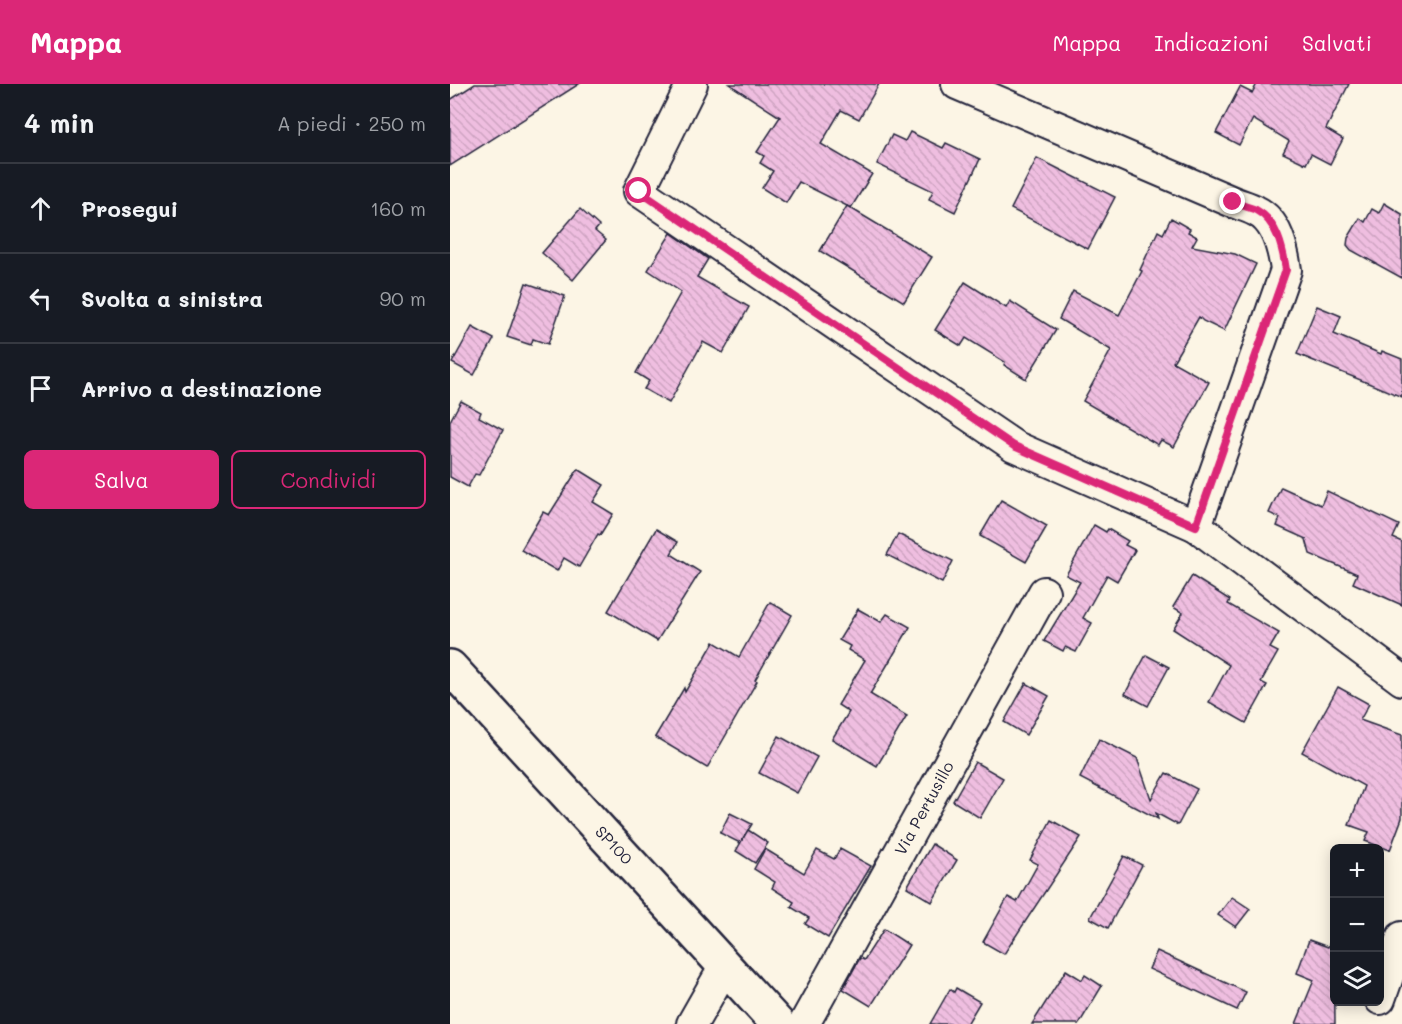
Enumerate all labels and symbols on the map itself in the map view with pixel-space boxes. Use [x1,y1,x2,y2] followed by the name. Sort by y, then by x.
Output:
[625,177,651,203] route start
[1219,188,1245,214] route end
[889,757,958,858] street label: Via Pertusillo
[591,821,638,869] street label: SP100

